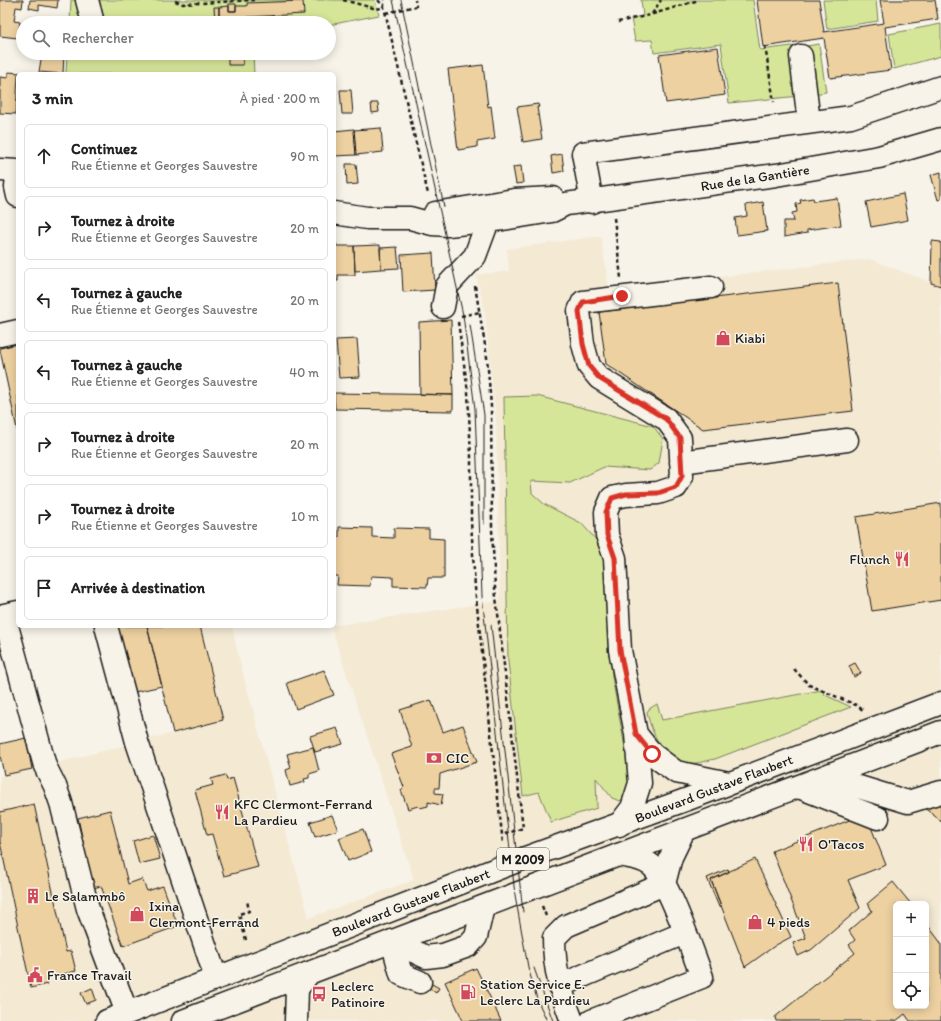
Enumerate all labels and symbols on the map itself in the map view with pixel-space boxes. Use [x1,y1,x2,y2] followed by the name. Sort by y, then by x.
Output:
[699,161,811,195] street label: Rue de la Gantière
[613,287,631,305] route end
[714,329,732,347] shop icon: Kiabi
[735,330,765,347] place label: Kiabi
[893,550,911,568] restaurant icon: Flunch
[850,551,890,568] place label: Flunch
[643,745,661,763] route start
[425,749,443,767] bank icon: CIC
[446,750,469,767] place label: CIC
[633,751,795,827] street label: Boulevard Gustave Flaubert
[234,796,373,829] place label: KFC Clermont-Ferrand La Pardieu
[213,803,231,821] restaurant icon: KFC Clermont-Ferrand La Pardieu
[797,835,815,853] restaurant icon: O'Tacos
[818,836,864,853] place label: O'Tacos
[497,848,549,870] road number: M 2009
[330,865,492,941] street label: Boulevard Gustave Flaubert
[24,887,42,905] building icon: Le Salammbô
[45,888,125,905] place label: Le Salammbô
[149,898,259,931] place label: Ixina Clermont-Ferrand
[128,905,146,923] shop icon: Ixina Clermont-Ferrand
[746,913,764,931] shop icon: 4 pieds
[767,914,810,931] place label: 4 pieds
[26,966,44,984] public building icon: France Travail
[47,967,132,984] place label: France Travail
[480,976,590,1009] place label: Station Service E. Leclerc La Pardieu
[331,978,385,1011] place label: Leclerc Patinoire
[459,983,477,1001] fuel station icon: Station Service E. Leclerc La Pardieu
[310,985,328,1003] bus stop icon: Leclerc Patinoire

